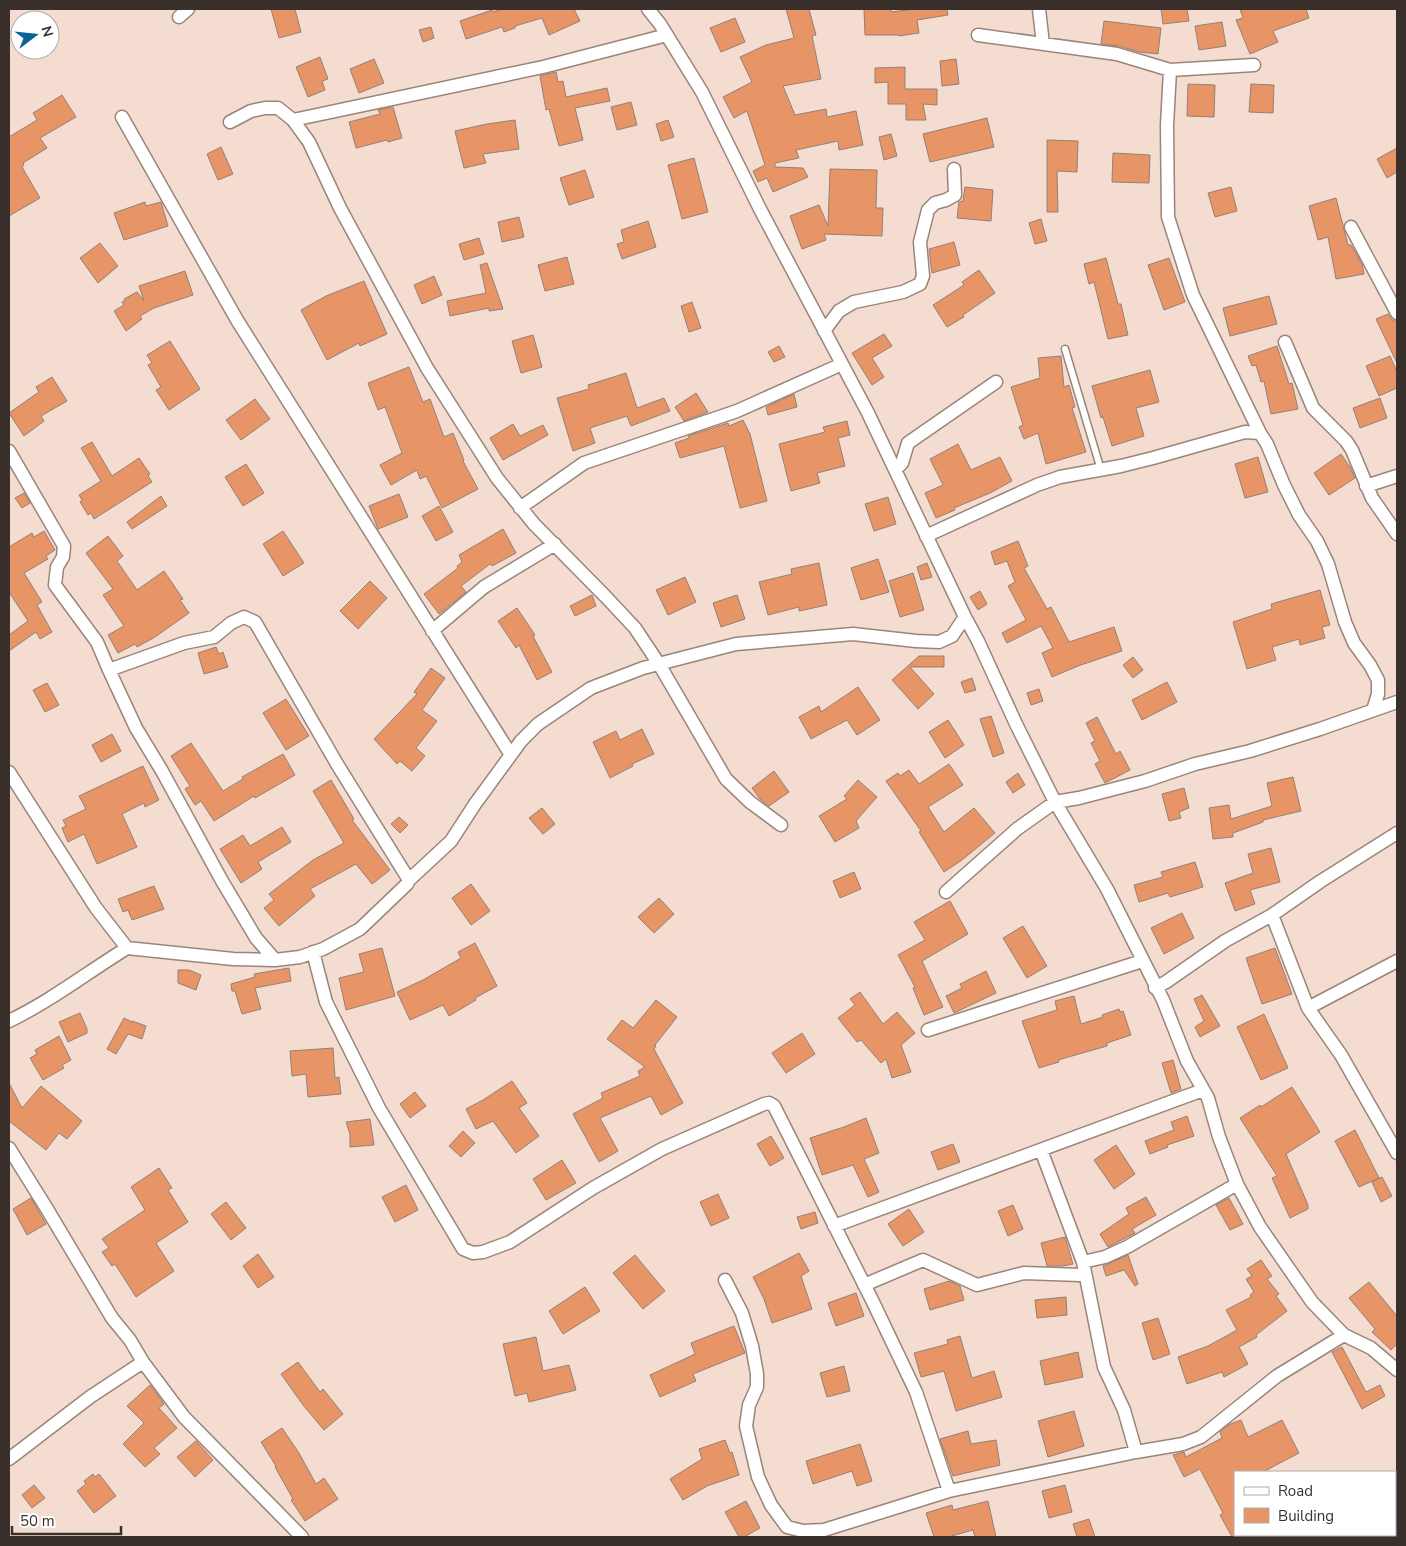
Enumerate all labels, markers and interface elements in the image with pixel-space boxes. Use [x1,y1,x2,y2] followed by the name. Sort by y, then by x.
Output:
[10,10,60,60] north arrow
[36,24,58,39] text: N
[1234,1471,1396,1536] legend
[1278,1481,1313,1501] text: Road
[12,1504,121,1536] scale bar
[1278,1506,1334,1526] text: Building
[20,1511,55,1531] text: 50 m

